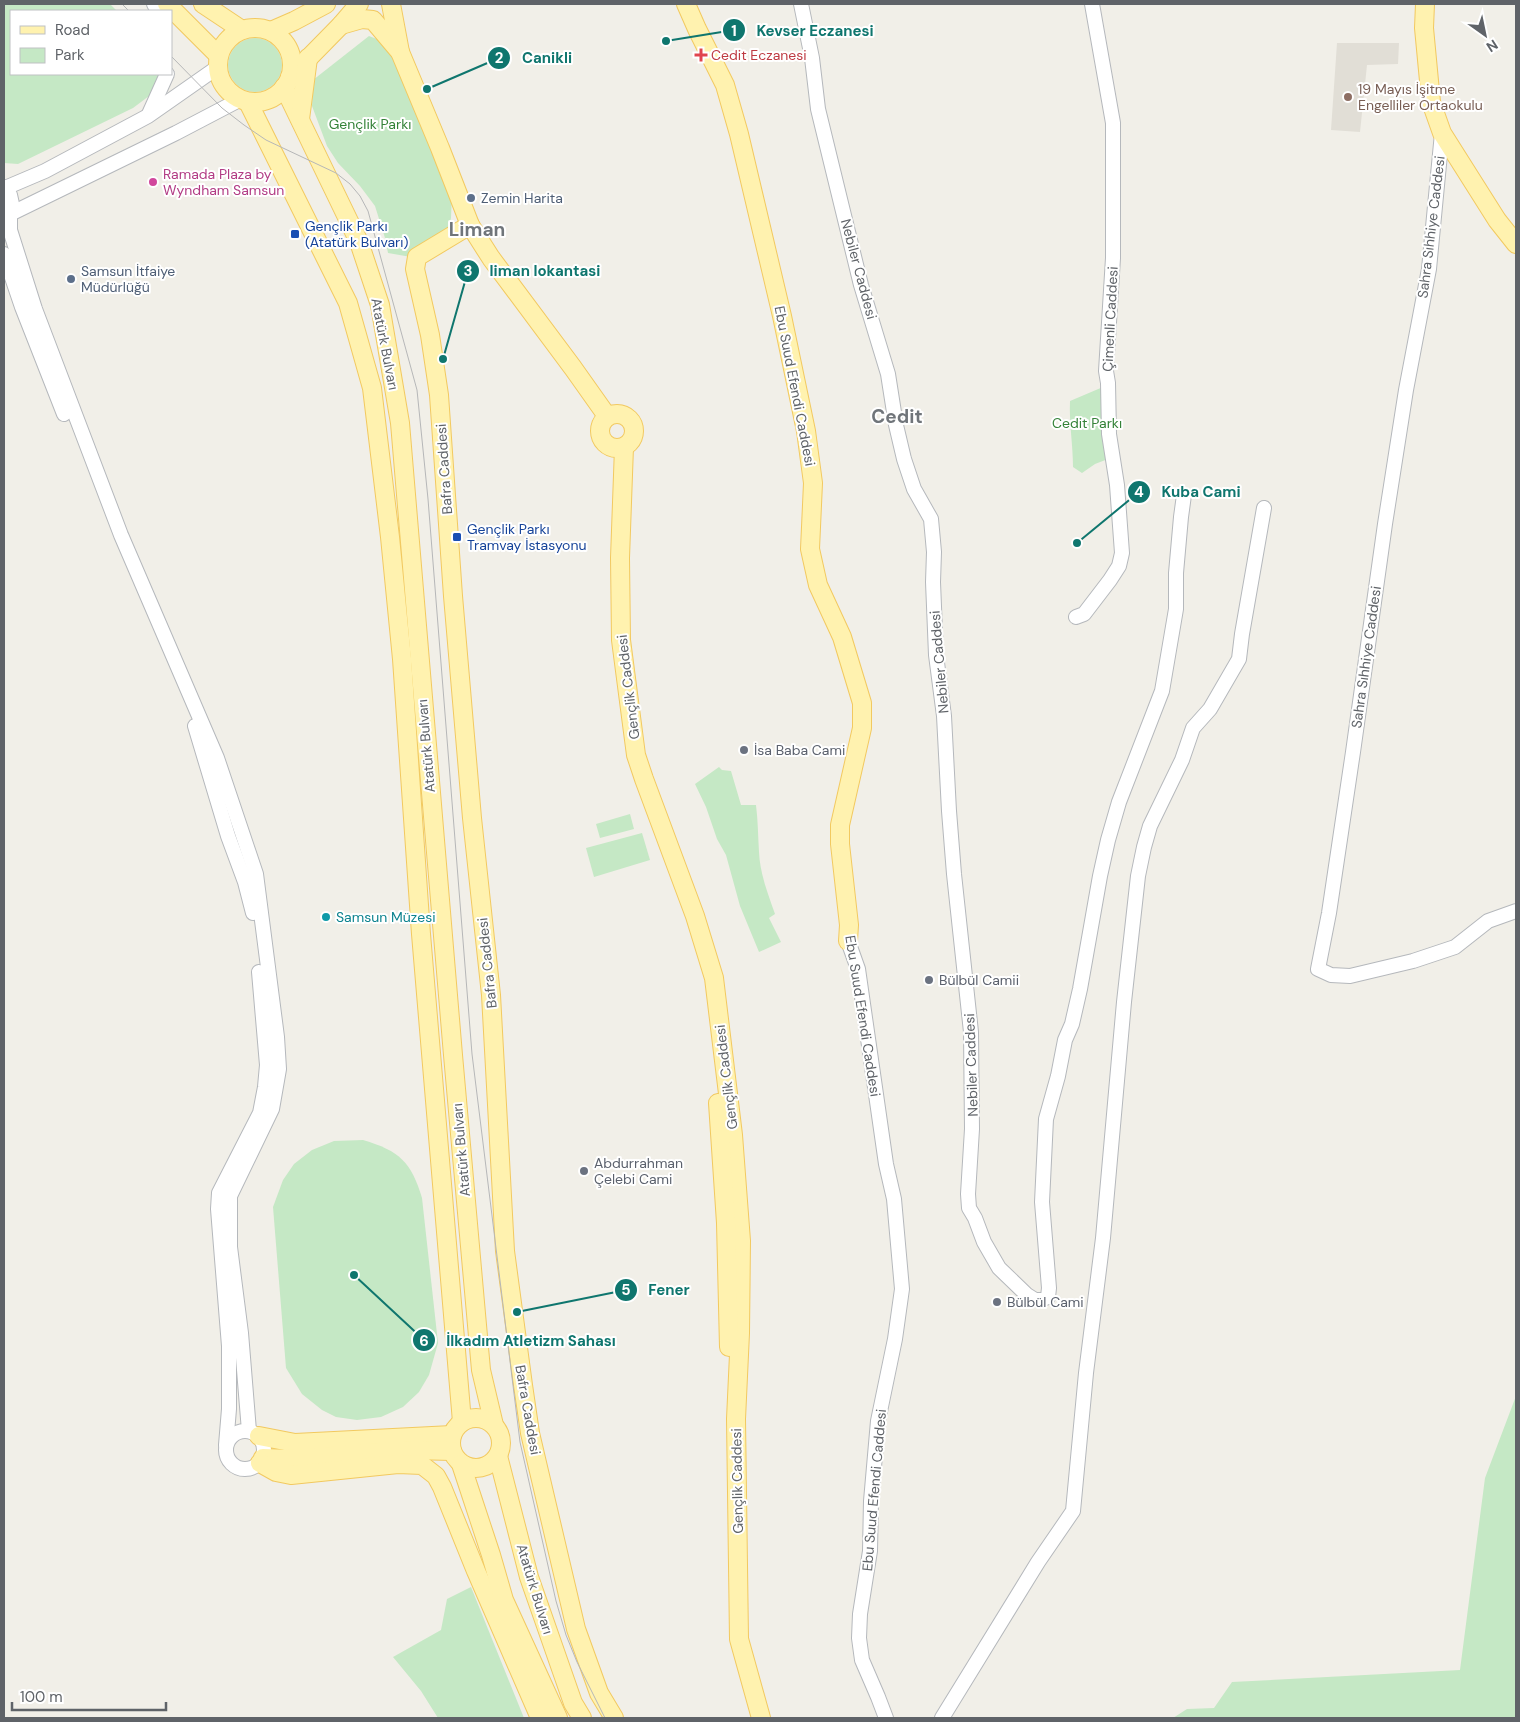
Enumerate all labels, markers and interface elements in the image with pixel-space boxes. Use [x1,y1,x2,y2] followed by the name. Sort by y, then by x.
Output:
[10,10,172,75] legend
[1460,10,1510,60] north arrow
[722,15,884,45] callout: Kevser Eczanesi
[55,20,90,40] text: Road
[731,21,737,41] text: 1
[756,21,874,41] text: Kevser Eczanesi
[1483,36,1501,56] text: N
[487,43,582,73] callout: Canikli
[55,45,85,65] text: Park
[711,46,807,64] place label: Cedit Eczanesi
[495,48,504,68] text: 2
[522,48,572,68] text: Canikli
[695,49,707,61] marker: Cedit Eczanesi
[1358,80,1483,114] place label: 19 Mayıs İşitme Engelliler Ortaokulu
[1342,91,1354,103] marker: 19 Mayıs İşitme Engelliler Ortaokulu
[329,115,411,133] park label: Gençlik Parkı
[1413,155,1449,299] street label: Sahra Sıhhiye Caddesi
[163,165,284,199] place label: Ramada Plaza by Wyndham Samsun
[147,176,159,188] marker: Ramada Plaza by Wyndham Samsun
[481,189,563,207] place label: Zemin Harita
[465,192,477,204] marker: Zemin Harita
[305,217,409,251] place label: Gençlik Parkı (Atatürk Bulvarı)
[449,217,505,242] district label: Liman
[837,217,881,321] street label: Nebiler Caddesi
[289,228,301,240] marker: Gençlik Parkı (Atatürk Bulvarı)
[455,256,611,286] callout: liman lokantasi
[463,261,473,281] text: 3
[490,261,600,281] text: liman lokantasi
[81,262,175,296] place label: Samsun İtfaiye Müdürlüğü
[1098,266,1122,372] street label: Çimenli Caddesi
[65,273,77,285] marker: Samsun İtfaiye Müdürlüğü
[367,296,403,392] street label: Atatürk Bulvarı
[771,304,819,468] street label: Ebu Suud Efendi Caddesi
[871,404,923,429] district label: Cedit
[1052,414,1122,432] park label: Cedit Parkı
[432,423,456,515] street label: Bafra Caddesi
[1127,477,1251,507] callout: Kuba Cami
[1134,482,1144,502] text: 4
[1161,482,1241,502] text: Kuba Cami
[467,520,586,554] place label: Gençlik Parkı Tramvay İstasyonu
[451,531,463,543] marker: Gençlik Parkı Tramvay İstasyonu
[1347,585,1385,729] street label: Sahra Sıhhiye Caddesi
[926,610,952,714] street label: Nebiler Caddesi
[613,634,643,740] street label: Gençlik Caddesi
[413,699,439,793] street label: Atatürk Bulvarı
[754,741,845,759] place label: İsa Baba Cami
[738,744,750,756] marker: İsa Baba Cami
[336,908,436,926] place label: Samsun Müzesi
[320,911,332,923] marker: Samsun Müzesi
[473,917,501,1009] street label: Bafra Caddesi
[841,934,885,1098] street label: Ebu Suud Efendi Caddesi
[939,971,1019,989] place label: Bülbül Camii
[923,974,935,986] marker: Bülbül Camii
[960,1013,982,1117] street label: Nebiler Caddesi
[711,1024,741,1130] street label: Gençlik Caddesi
[448,1103,474,1197] street label: Atatürk Bulvarı
[594,1154,683,1188] place label: Abdurrahman Çelebi Cami
[578,1165,590,1177] marker: Abdurrahman Çelebi Cami
[613,1275,700,1305] callout: Fener
[621,1280,631,1300] text: 5
[648,1280,690,1300] text: Fener
[1007,1293,1084,1311] place label: Bülbül Cami
[991,1296,1003,1308] marker: Bülbül Cami
[411,1325,626,1355] callout: İlkadım Atletizm Sahası
[419,1331,429,1351] text: 6
[446,1331,616,1351] text: İlkadım Atletizm Sahası
[511,1364,545,1456] street label: Bafra Caddesi
[858,1408,890,1572] street label: Ebu Suud Efendi Caddesi
[727,1428,747,1534] street label: Gençlik Caddesi
[513,1542,557,1636] street label: Atatürk Bulvarı
[12,1680,166,1712] scale bar
[20,1687,63,1707] text: 100 m

